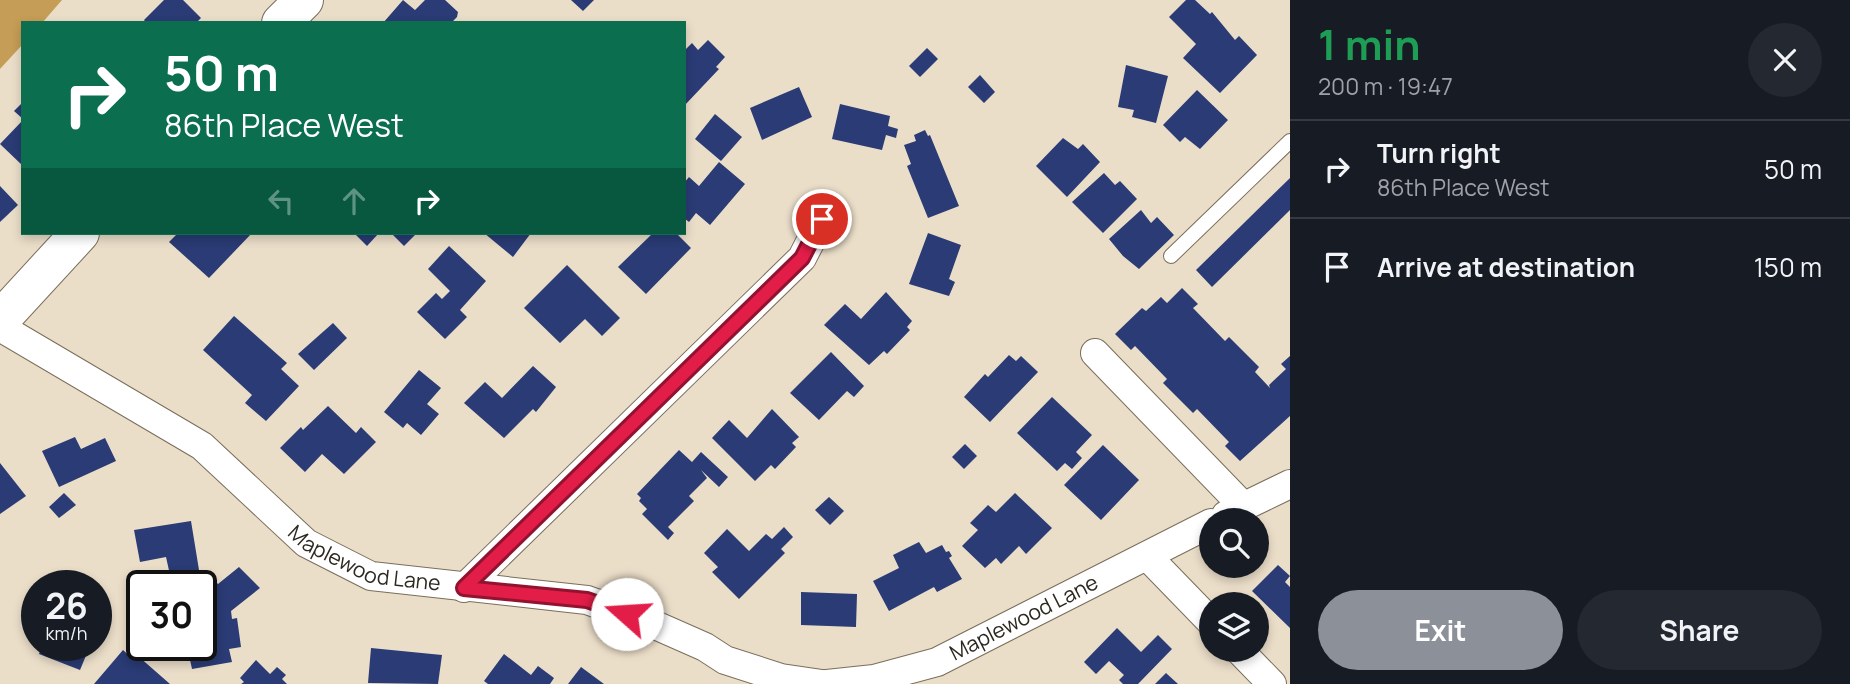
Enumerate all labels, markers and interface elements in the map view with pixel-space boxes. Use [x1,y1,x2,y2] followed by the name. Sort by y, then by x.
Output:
[1318,15,1421,73] text: 1 min
[1748,23,1822,97] button: close
[164,39,279,106] text: 50 m
[49,49,140,140] icon: right
[1318,70,1453,102] text: 200 m · 19:47
[164,103,404,147] text: 86th Place West
[1377,135,1501,171] text: Turn right
[1318,150,1356,188] icon: right
[1764,151,1822,187] text: 50 m
[1377,171,1549,203] text: 86th Place West
[262,182,300,220] icon: left
[335,182,373,220] icon: ahead
[408,182,446,220] icon: right
[792,189,852,249] pin
[803,200,841,238] icon: arrive
[1318,248,1356,286] icon: arrive
[1377,249,1635,285] text: Arrive at destination
[1754,249,1822,285] text: 150 m
[1199,508,1269,662] map controls
[1199,508,1269,578] button: search
[282,518,442,597] street label: Maplewood Lane
[945,568,1102,666] street label: Maplewood Lane
[126,570,217,661] speed limit sign: 30
[590,577,664,651] position arrow
[45,582,88,630] text: 26
[1318,590,1563,670] button: Exit
[1577,590,1822,670] button: Share
[1199,592,1269,662] button: layers
[46,621,87,645] text: km/h

